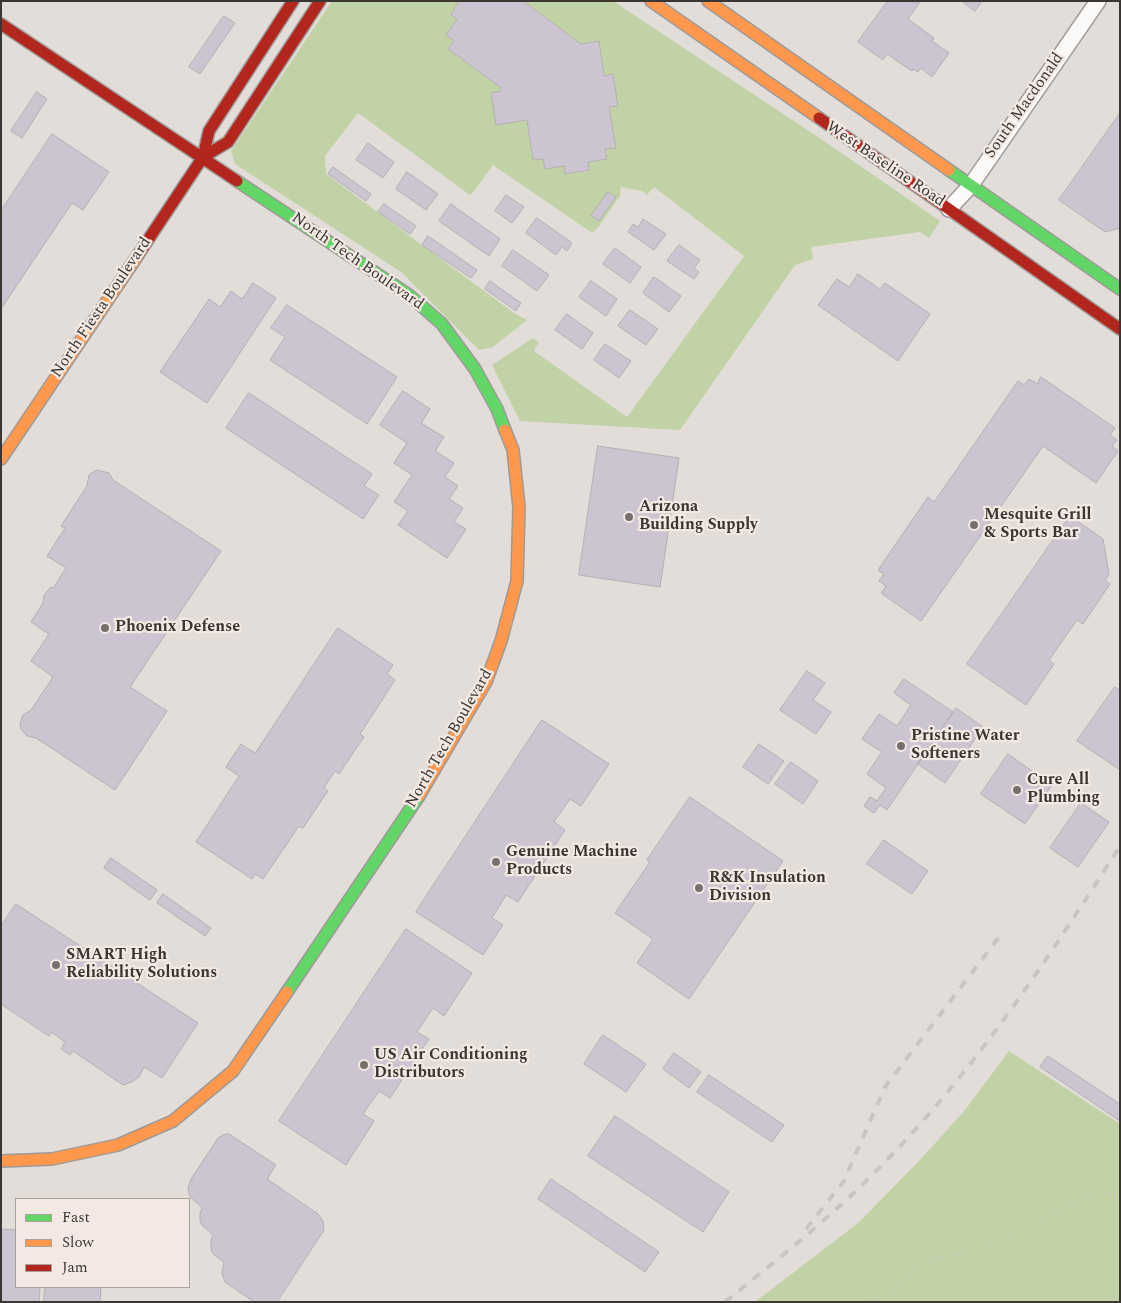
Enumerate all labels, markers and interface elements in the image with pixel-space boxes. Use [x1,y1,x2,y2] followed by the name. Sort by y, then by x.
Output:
[981,50,1069,162] street label: South Macdonald
[822,118,948,212] street label: West Baseline Road
[287,209,427,315] street label: North Tech Boulevard
[48,234,156,382] street label: North Fiesta Boulevard
[639,498,758,536] place label: Arizona Building Supply
[984,506,1092,544] place label: Mesquite Grill & Sports Bar
[623,511,635,523] marker: Arizona Building Supply
[968,519,980,531] marker: Mesquite Grill & Sports Bar
[115,618,240,638] place label: Phoenix Defense
[99,622,111,634] marker: Phoenix Defense
[402,666,498,812] street label: North Tech Boulevard
[911,727,1019,765] place label: Pristine Water Softeners
[895,740,907,752] marker: Pristine Water Softeners
[1027,771,1100,809] place label: Cure All Plumbing
[1011,784,1023,796] marker: Cure All Plumbing
[506,843,638,881] place label: Genuine Machine Products
[490,856,502,868] marker: Genuine Machine Products
[709,869,826,907] place label: R&K Insulation Division
[693,882,705,894] marker: R&K Insulation Division
[66,946,217,984] place label: SMART High Reliability Solutions
[50,959,62,971] marker: SMART High Reliability Solutions
[374,1046,528,1084] place label: US Air Conditioning Distributors
[358,1059,370,1071] marker: US Air Conditioning Distributors
[15,1198,190,1288] legend
[62,1206,90,1229] text: Fast
[62,1231,94,1254] text: Slow
[62,1256,88,1279] text: Jam

